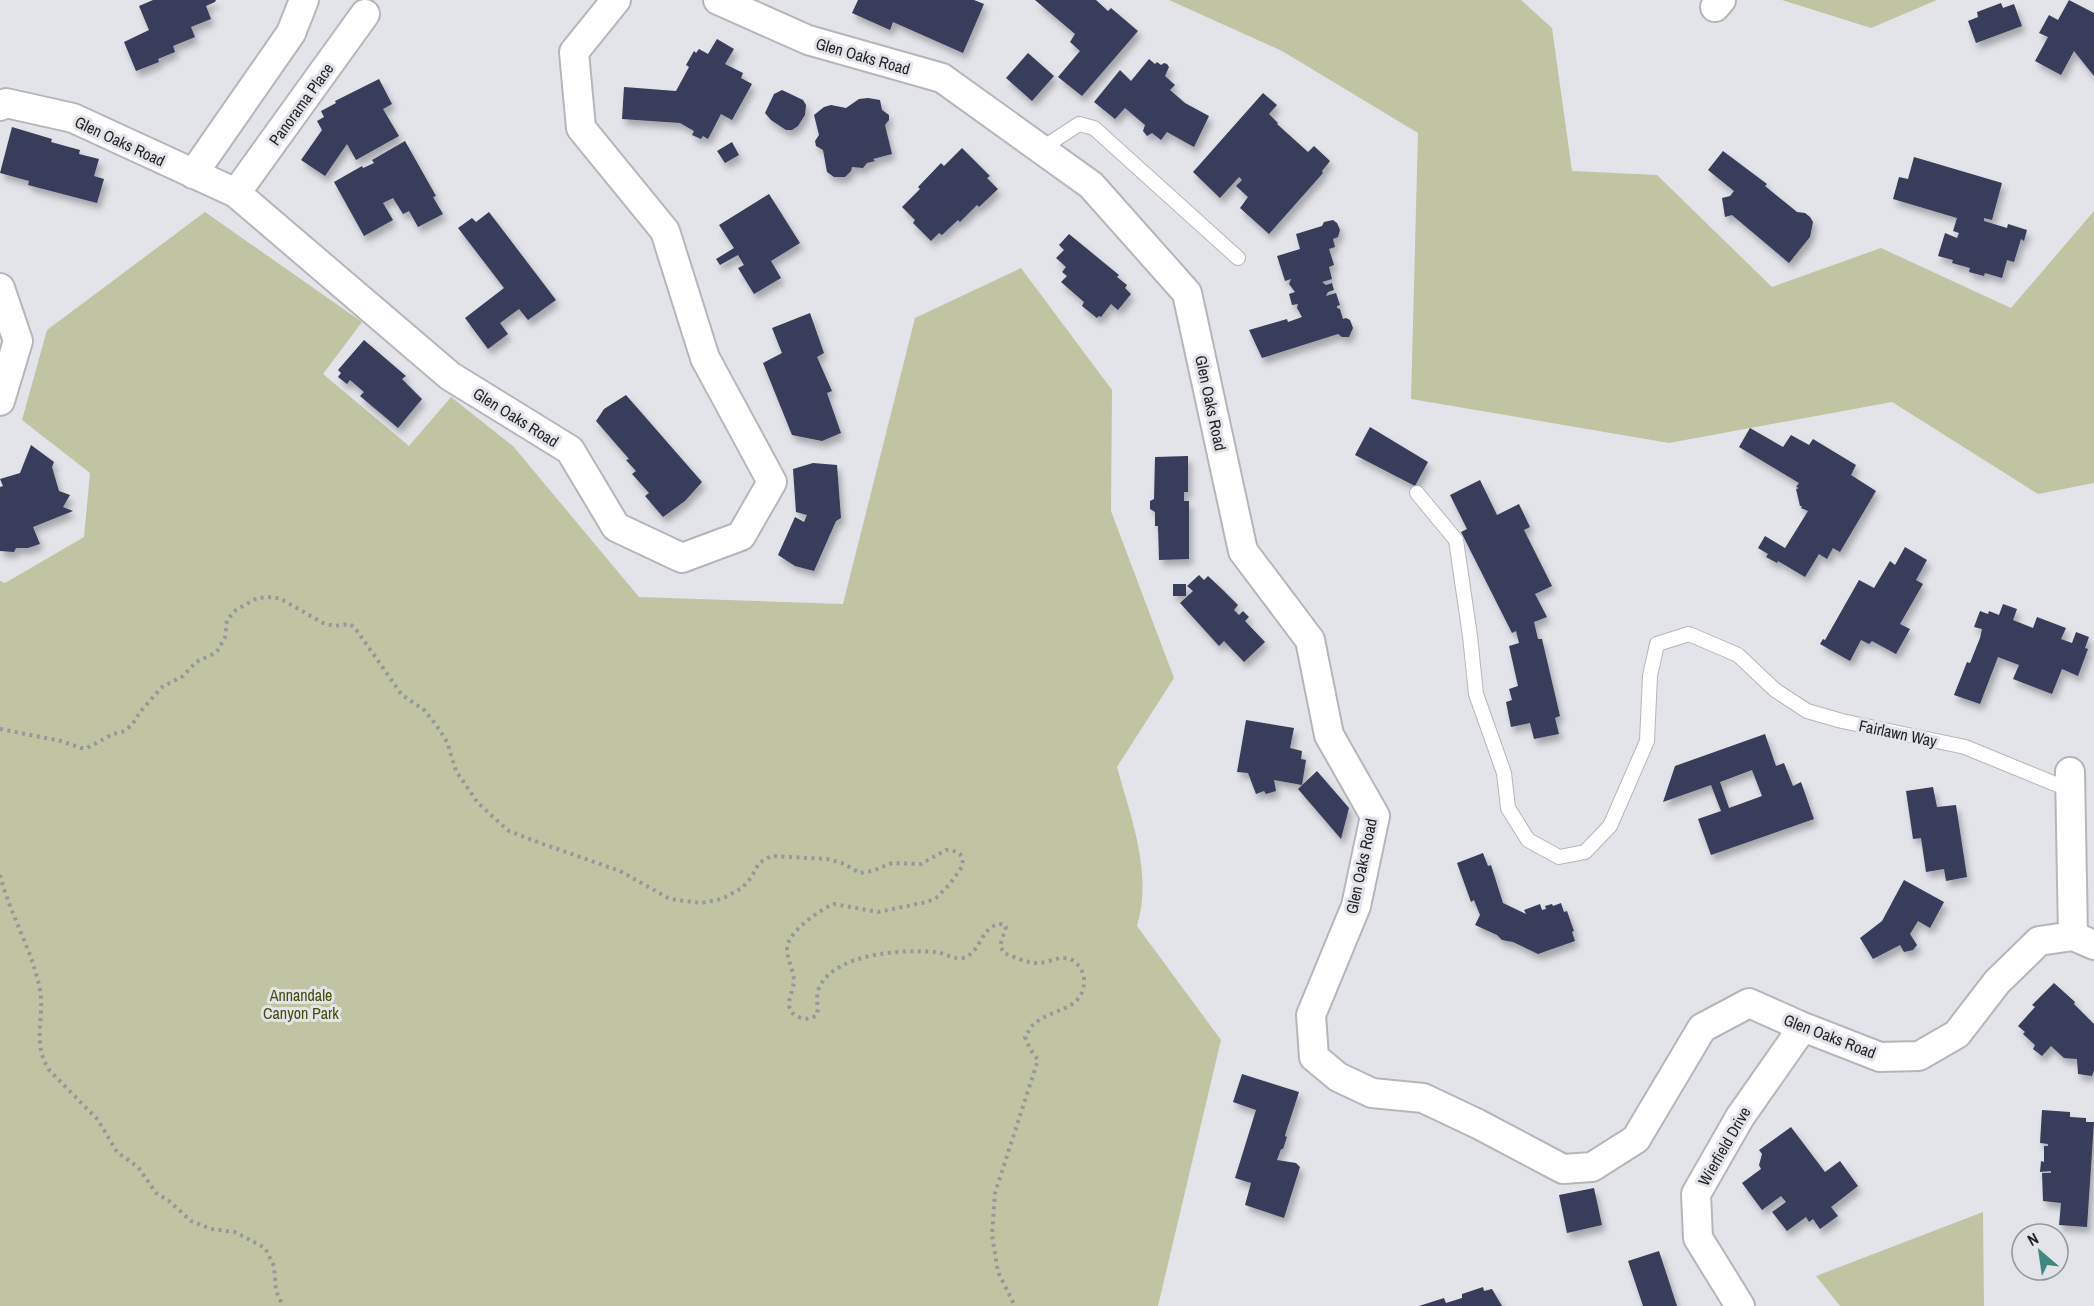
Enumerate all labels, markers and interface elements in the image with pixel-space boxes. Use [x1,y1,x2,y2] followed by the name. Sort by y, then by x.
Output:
[813,32,913,80] street label: Glen Oaks Road
[264,58,338,150] street label: Panorama Place
[71,111,169,171] street label: Glen Oaks Road
[1190,353,1232,453] street label: Glen Oaks Road
[469,382,563,452] street label: Glen Oaks Road
[1857,714,1939,752] street label: Fairlawn Way
[1340,816,1382,916] street label: Glen Oaks Road
[263,984,339,1024] park label: Annandale Canyon Park
[1781,1008,1879,1064] street label: Glen Oaks Road
[1693,1103,1755,1189] street label: Wierfield Drive
[2010,1222,2070,1282] north arrow
[2023,1227,2042,1251] text: N

